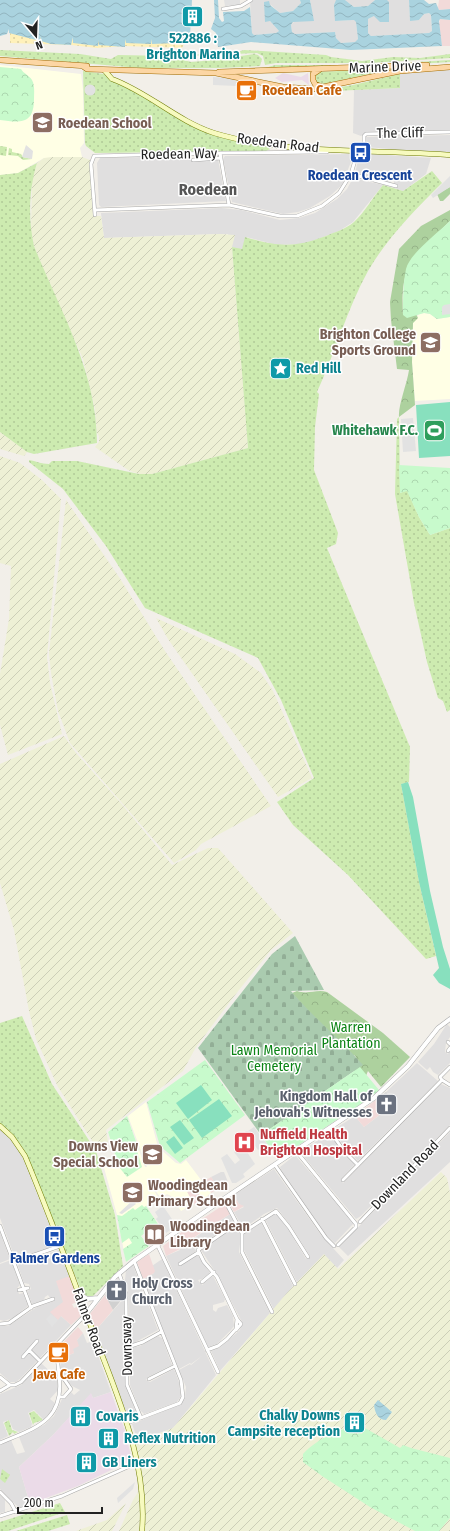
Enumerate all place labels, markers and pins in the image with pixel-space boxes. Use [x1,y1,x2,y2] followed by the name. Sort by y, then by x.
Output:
[180,3,206,29] building icon: 522886 : Brighton Marina
[146,30,240,63] place label: 522886 : Brighton Marina
[233,77,259,103] cafe icon: Roedean Cafe
[262,82,342,99] place label: Roedean Cafe
[29,110,55,136] school or university icon: Roedean School
[58,115,152,132] place label: Roedean School
[347,140,373,166] bus stop icon: Roedean Crescent
[308,167,413,184] place label: Roedean Crescent
[320,326,416,359] place label: Brighton College Sports Ground
[418,329,444,355] school or university icon: Brighton College Sports Ground
[268,355,294,381] place icon: Red Hill
[296,360,341,377] place label: Red Hill
[421,417,447,443] sports icon: Whitehawk F.C.
[332,422,418,439] place label: Whitehawk F.C.
[253,1088,373,1121] place label: Kingdom Hall of Jehovah's Witnesses
[374,1091,400,1117] church icon: Kingdom Hall of Jehovah's Witnesses
[260,1126,362,1159] place label: Nuffield Health Brighton Hospital
[232,1129,258,1155] hospital icon: Nuffield Health Brighton Hospital
[53,1138,138,1171] place label: Downs View Special School
[140,1141,166,1167] school or university icon: Downs View Special School
[148,1177,236,1210] place label: Woodingdean Primary School
[120,1180,146,1206] school or university icon: Woodingdean Primary School
[170,1218,250,1251] place label: Woodingdean Library
[141,1221,167,1247] library icon: Woodingdean Library
[42,1223,68,1249] bus stop icon: Falmer Gardens
[10,1250,100,1267] place label: Falmer Gardens
[132,1275,193,1308] place label: Holy Cross Church
[103,1278,129,1304] church icon: Holy Cross Church
[46,1339,72,1365] cafe icon: Java Cafe
[32,1366,85,1383] place label: Java Cafe
[68,1403,94,1429] building icon: Covaris
[227,1407,340,1440] place label: Chalky Downs Campsite reception
[96,1408,139,1425] place label: Covaris
[342,1410,368,1436] building icon: Chalky Downs Campsite reception
[96,1425,122,1451] building icon: Reflex Nutrition
[124,1430,216,1447] place label: Reflex Nutrition
[73,1449,99,1475] building icon: GB Liners
[102,1454,157,1471] place label: GB Liners

